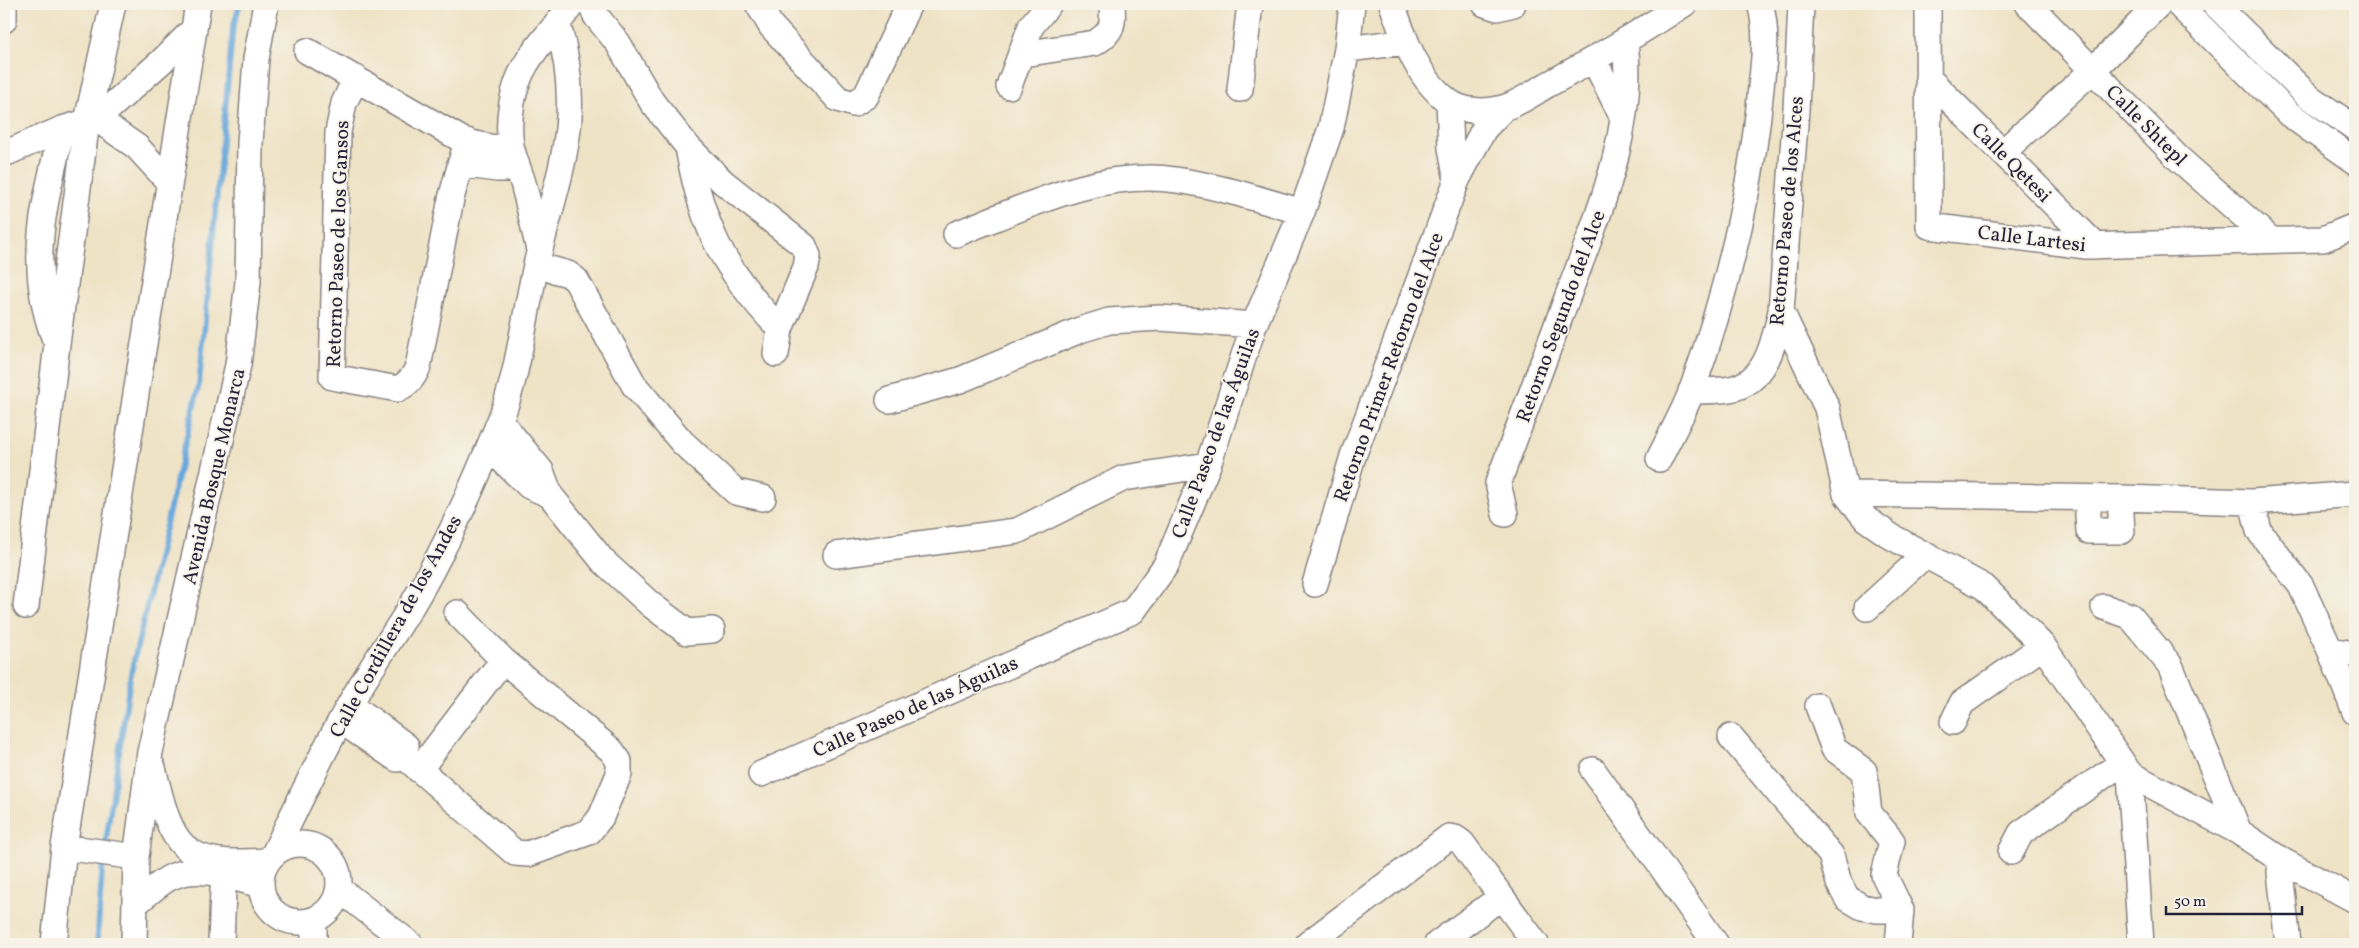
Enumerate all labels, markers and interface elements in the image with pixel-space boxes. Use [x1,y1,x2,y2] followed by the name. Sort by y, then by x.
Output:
[2099,79,2193,173] street label: Calle Shtepl
[1764,95,1812,327] street label: Retorno Paseo de los Alces
[1964,117,2057,210] street label: Calle Qetesi
[321,120,357,368] street label: Retorno Paseo de los Gansos
[1510,207,1613,427] street label: Retorno Segundo del Alce
[1976,219,2088,261] street label: Calle Lartesi
[1328,229,1452,506] street label: Retorno Primer Retorno del Alce
[1166,325,1268,543] street label: Calle Paseo de las Águilas
[176,365,253,587] street label: Avenida Bosque Monarca
[324,510,470,743] street label: Calle Cordillera de los Andes
[809,650,1023,766] street label: Calle Paseo de las Águilas
[2166,883,2303,915] scale bar
[2174,892,2206,913] text: 50 m

